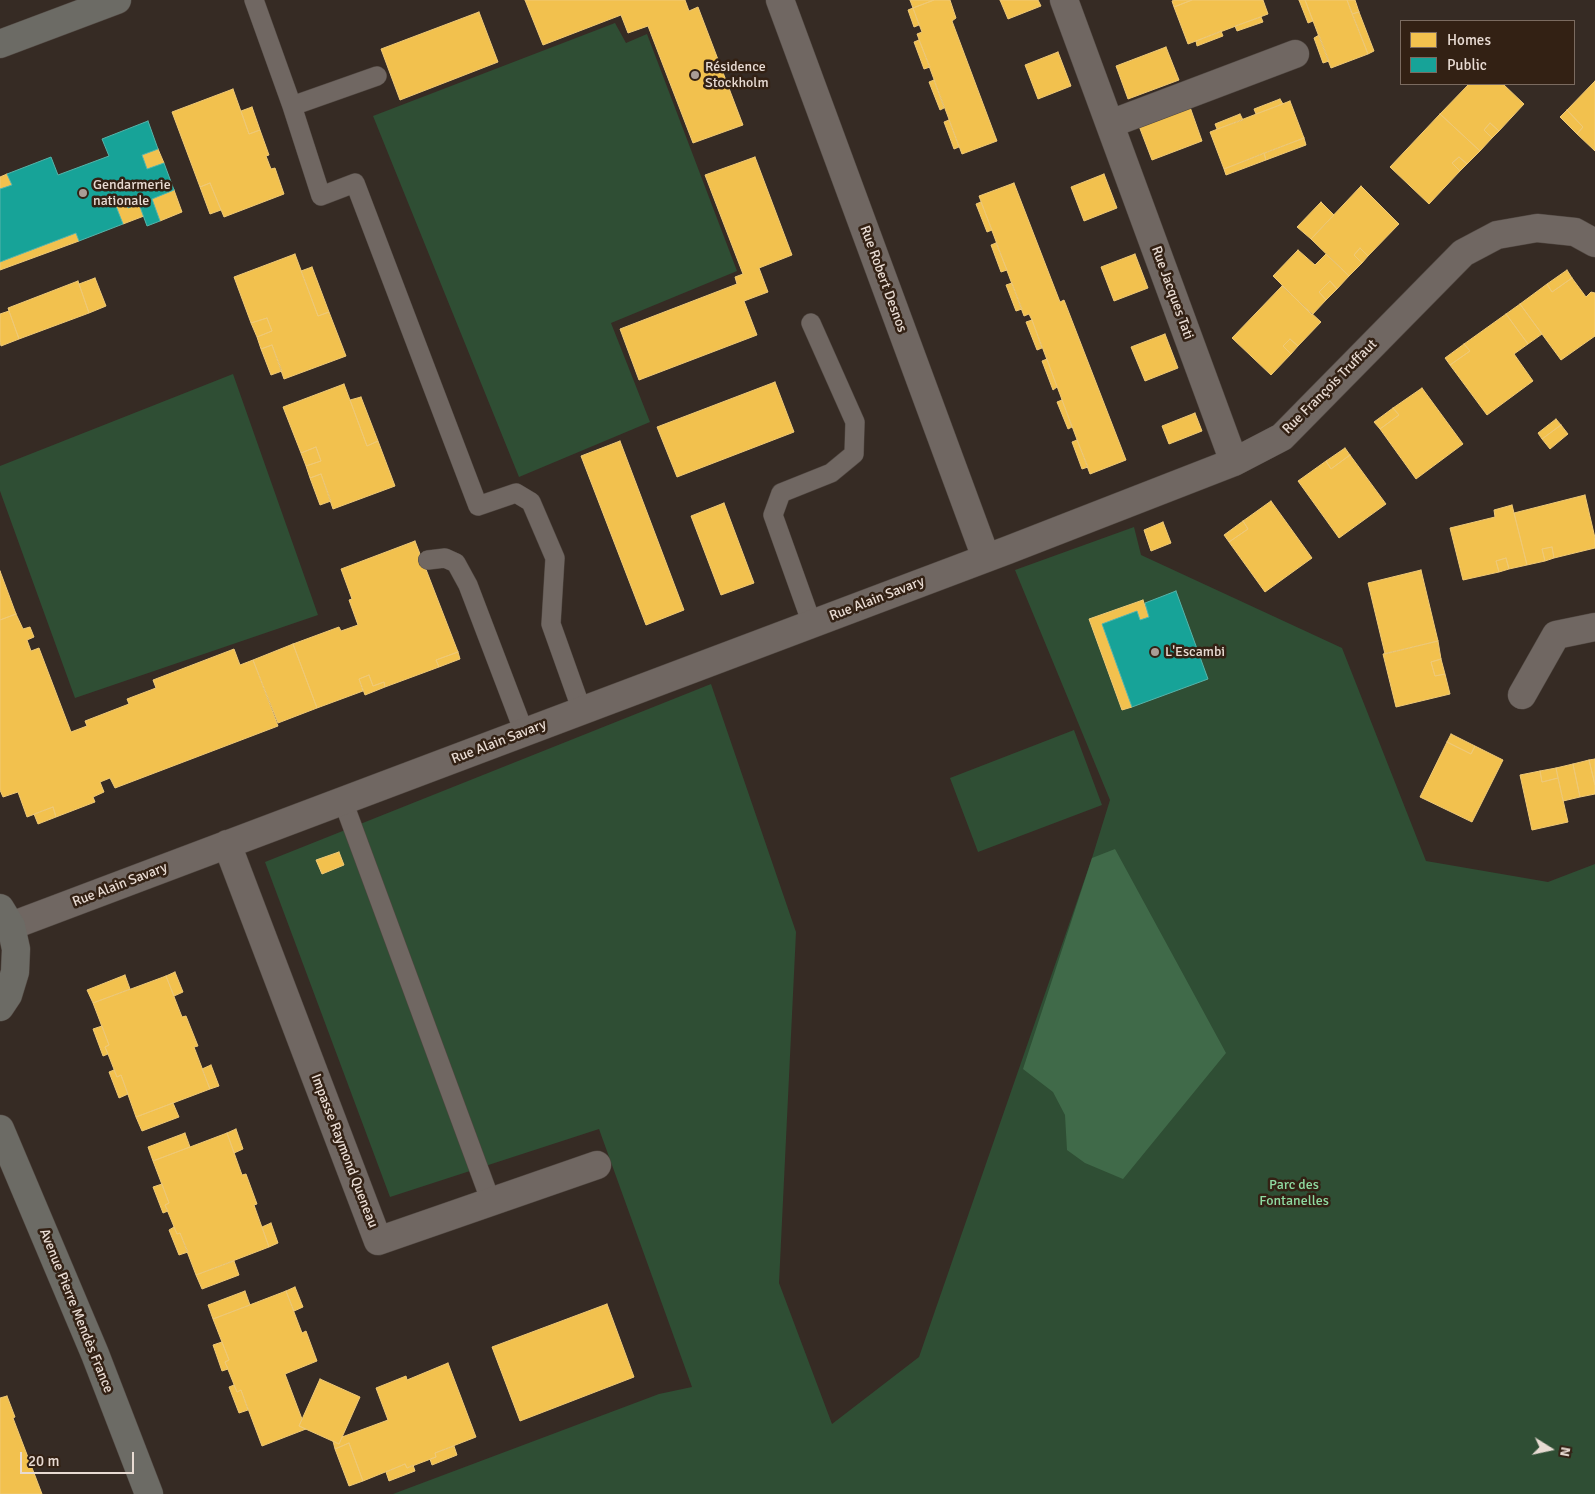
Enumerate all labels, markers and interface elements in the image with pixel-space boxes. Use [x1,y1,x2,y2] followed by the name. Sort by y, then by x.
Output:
[1400,20,1575,85] legend
[1447,31,1491,49] text: Homes
[1447,56,1487,74] text: Public
[705,59,769,92] place label: Résidence Stockholm
[689,69,701,81] marker: Résidence Stockholm
[93,177,171,210] place label: Gendarmerie nationale
[77,187,89,199] marker: Gendarmerie nationale
[856,223,910,335] street label: Rue Robert Desnos
[1147,244,1197,342] street label: Rue Jacques Tati
[1279,336,1381,438] street label: Rue François Truffaut
[827,573,927,625] street label: Rue Alain Savary
[1165,644,1225,660] place label: L'Escambi
[1149,646,1161,658] marker: L'Escambi
[449,716,549,768] street label: Rue Alain Savary
[70,859,170,911] street label: Rue Alain Savary
[307,1072,381,1230] street label: Impasse Raymond Queneau
[1259,1177,1329,1210] park label: Parc des Fontanelles
[35,1226,117,1396] street label: Avenue Pierre Mendès France
[1525,1424,1575,1474] north arrow
[22,1442,136,1474] scale bar
[1556,1445,1574,1458] text: N
[28,1452,59,1470] text: 20 m

